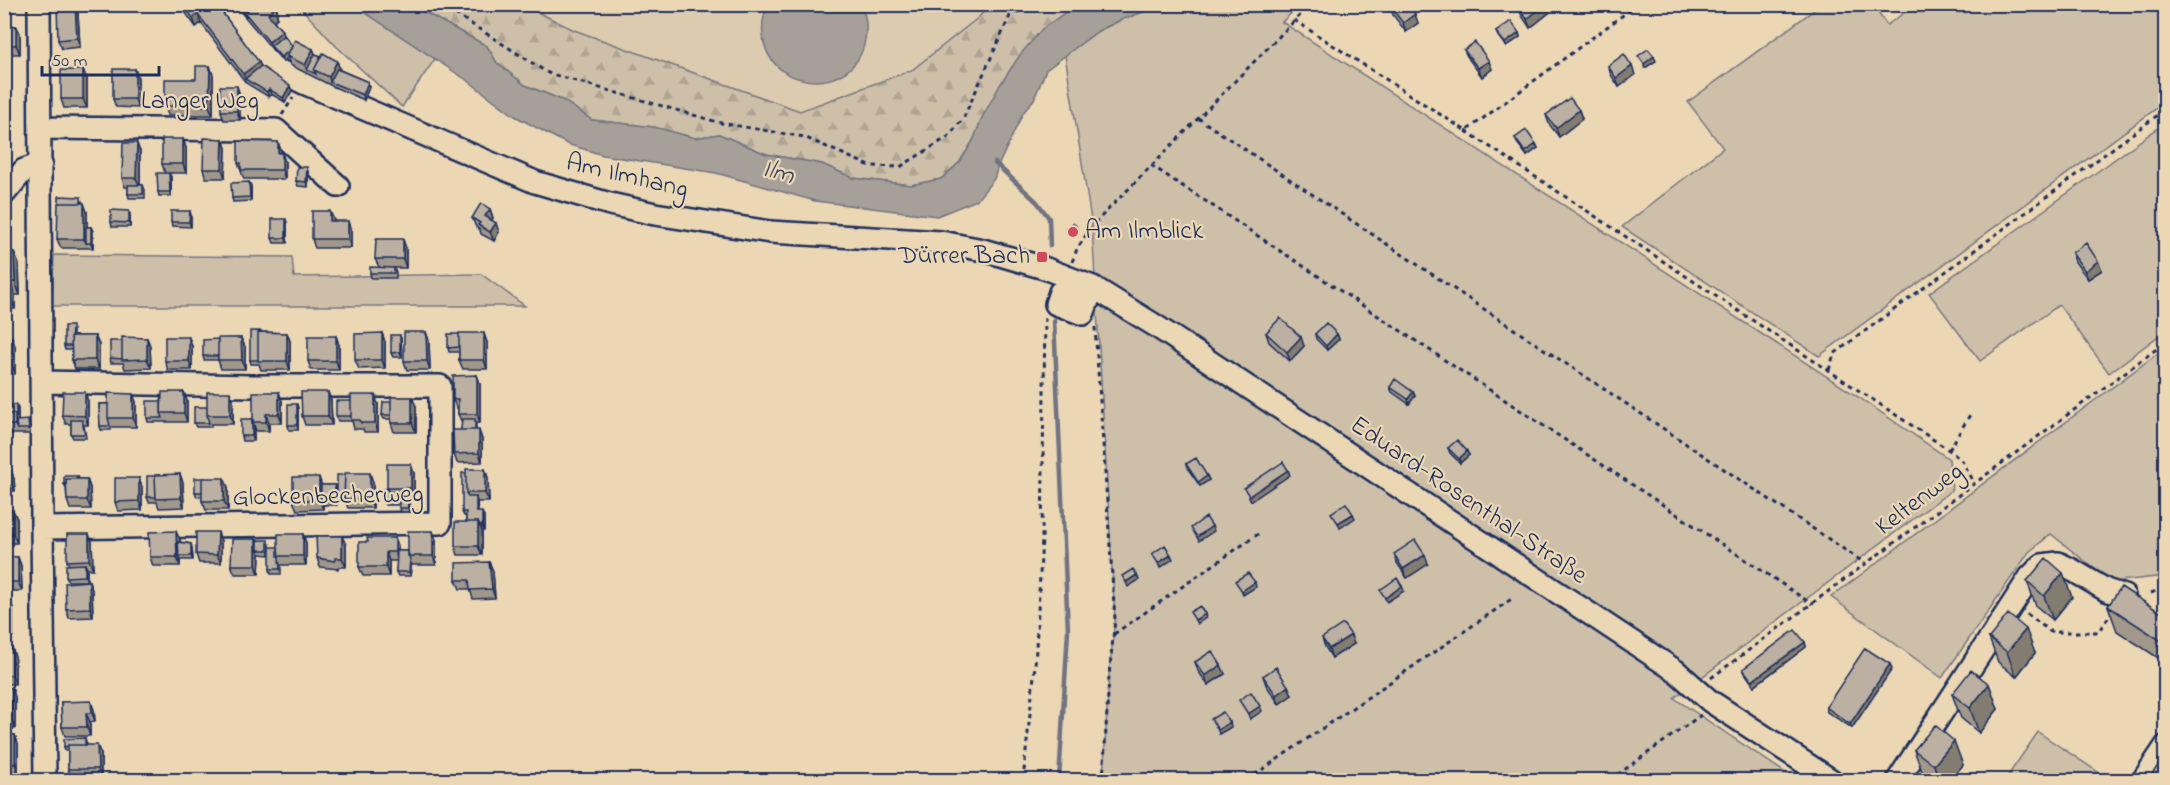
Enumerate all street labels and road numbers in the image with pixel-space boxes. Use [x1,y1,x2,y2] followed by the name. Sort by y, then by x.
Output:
[141,83,259,121] street label: Langer Weg
[562,145,692,209] street label: Am Ilmhang
[1342,407,1595,595] street label: Eduard-Rosenthal-Straße
[1868,454,1972,546] street label: Keltenweg
[232,476,424,518] street label: Glockenbecherweg

